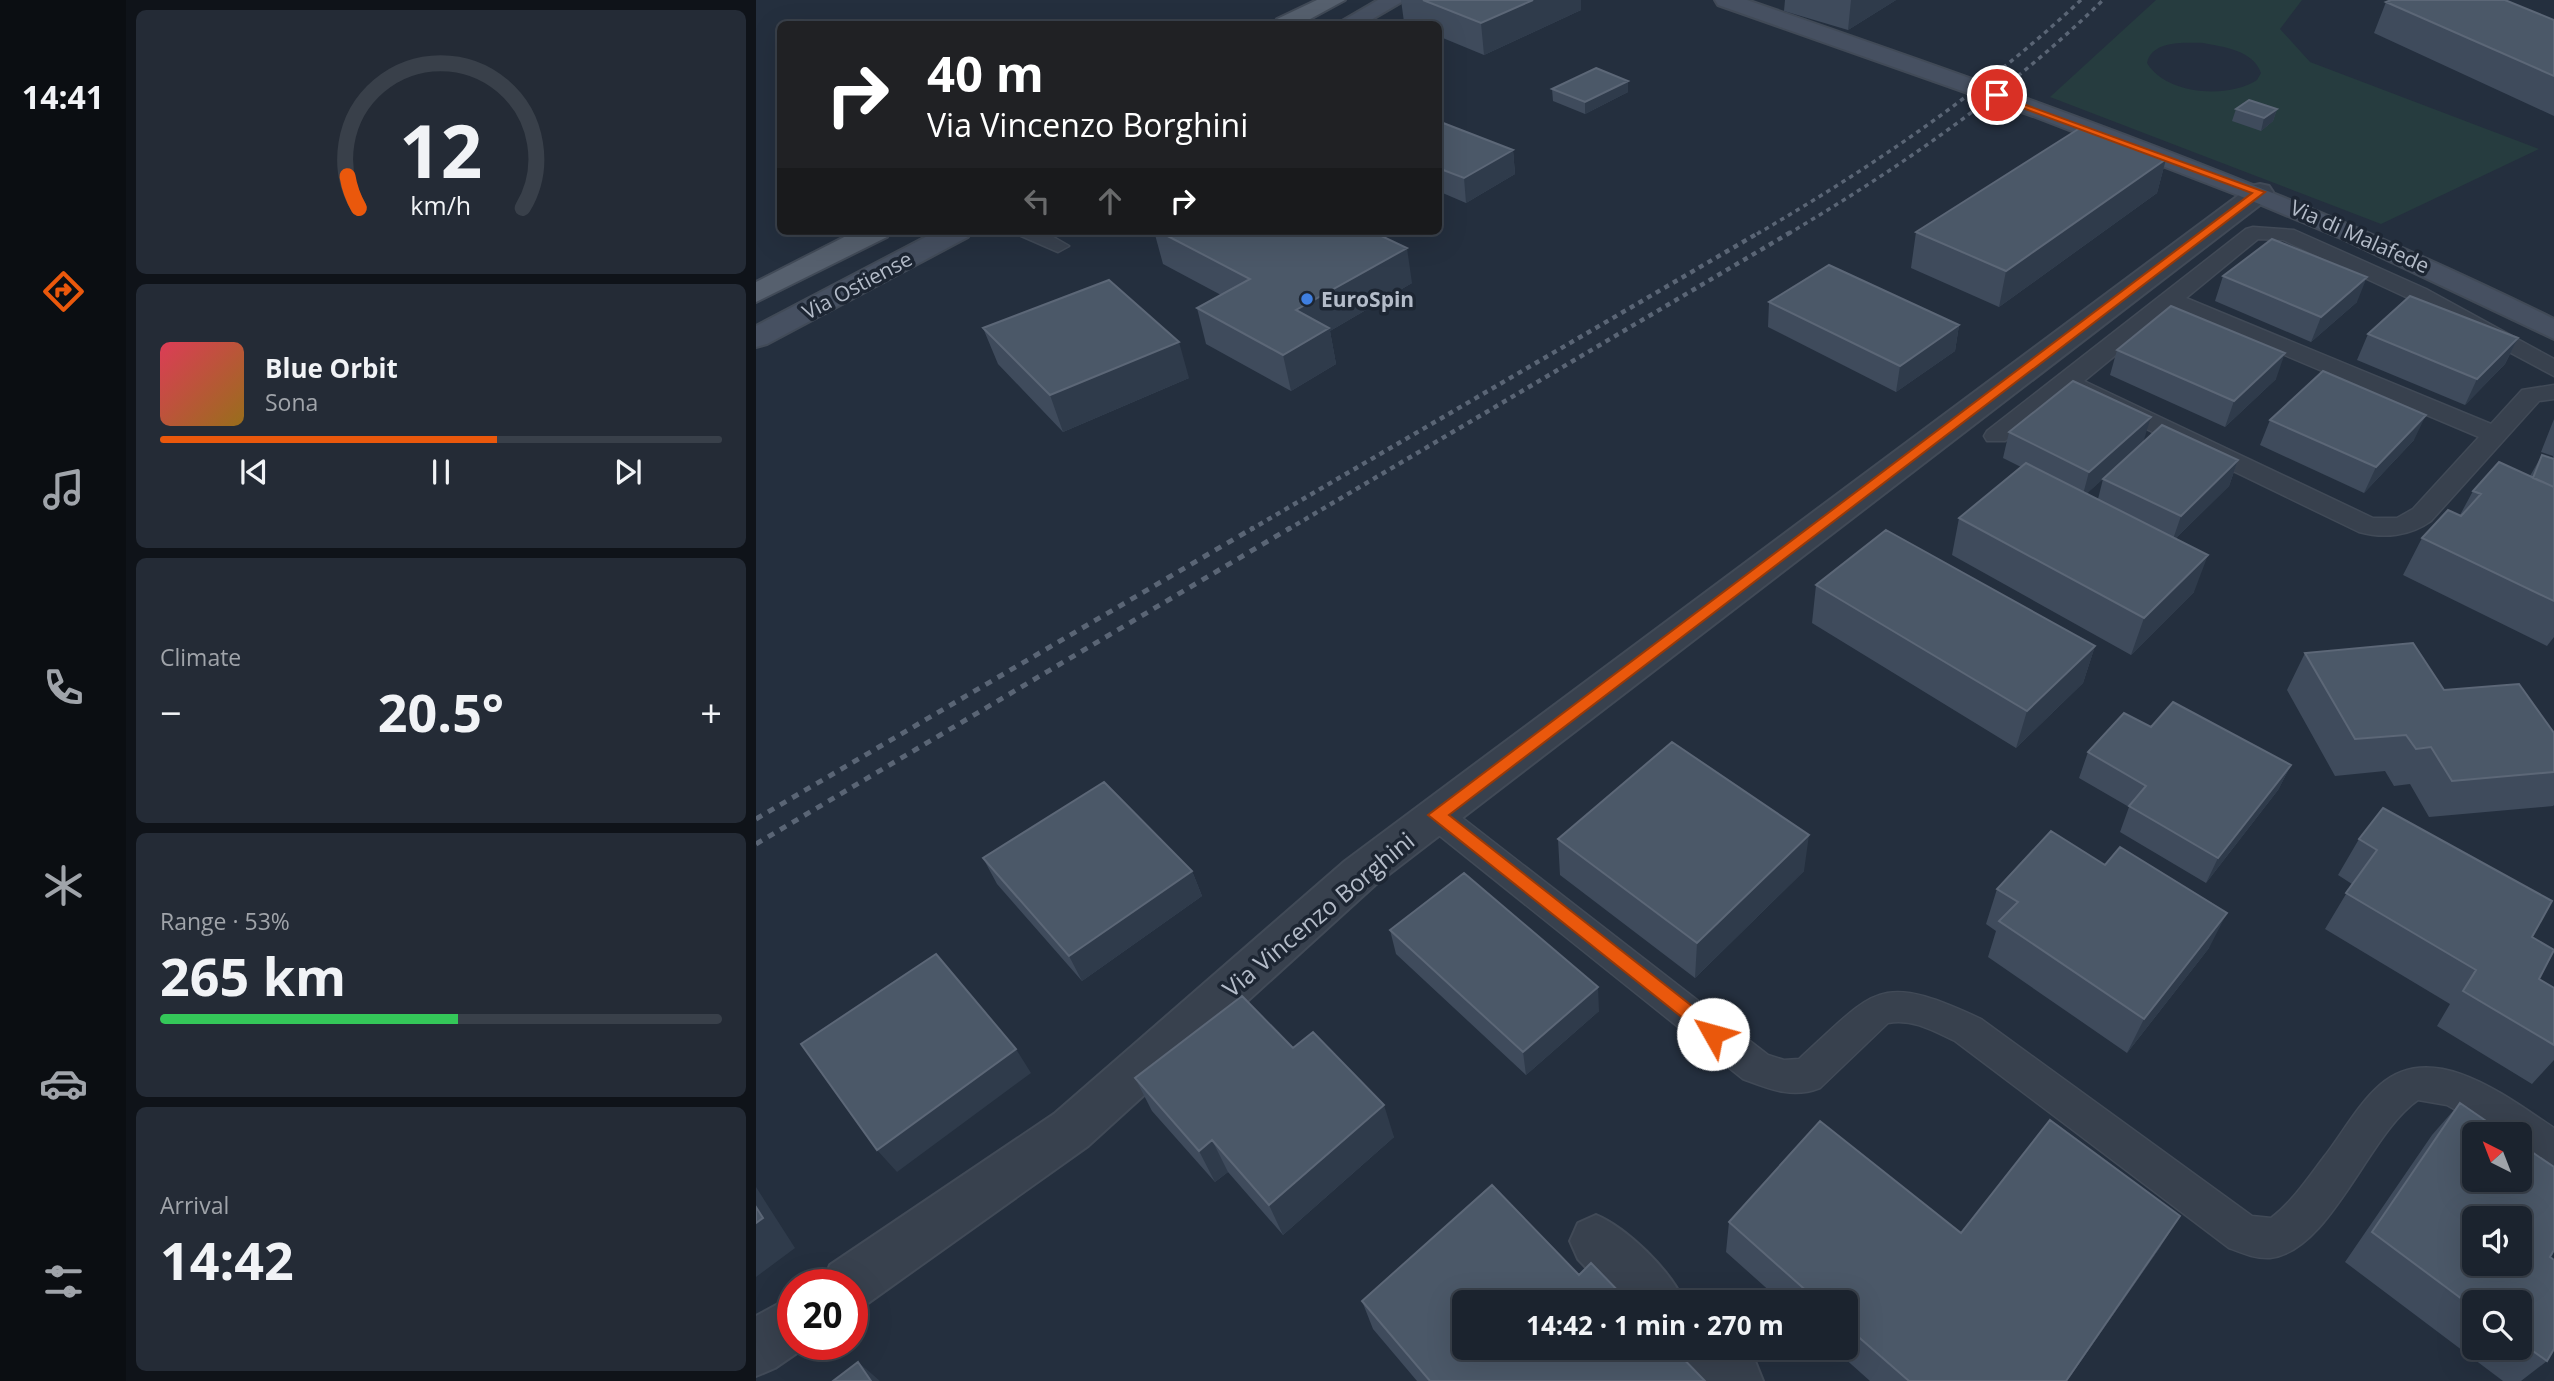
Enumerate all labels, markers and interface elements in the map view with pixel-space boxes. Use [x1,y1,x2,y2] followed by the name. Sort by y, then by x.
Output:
[927,40,1044,106] text: 40 m
[812,49,903,140] icon: right
[1967,65,2027,125] pin
[22,75,104,118] text: 14:41
[1978,76,2016,114] icon: arrive
[399,100,483,199] text: 12
[927,103,1248,146] text: Via Vincenzo Borghini
[1018,182,1056,220] icon: left
[1091,182,1129,220] icon: ahead
[1164,182,1202,220] icon: right
[411,188,471,222] text: km/h
[2286,193,2434,279] street label: Via di Malafede
[797,244,917,326] street label: Via Ostiense
[39,267,88,316] icon: directions
[1321,285,1414,313] place label: EuroSpin
[1299,291,1315,307] marker: EuroSpin
[265,350,398,386] text: Blue Orbit
[265,386,318,418] text: Sona
[235,453,273,491] icon: previous
[422,453,460,491] icon: pause
[609,453,647,491] icon: next
[39,465,88,514] icon: music
[160,641,241,673] text: Climate
[39,663,88,712] icon: phone
[378,676,504,747] text: 20.5°
[160,686,182,738] text: −
[700,686,722,738] text: +
[1215,824,1421,1004] street label: Via Vincenzo Borghini
[39,861,88,910] icon: climate
[160,905,290,937] text: Range · 53%
[160,940,346,1011] text: 265 km
[1676,997,1750,1071] position arrow
[39,1059,88,1108] icon: car
[2462,1122,2532,1192] north arrow
[2462,1122,2532,1360] map controls
[160,1189,229,1221] text: Arrival
[2462,1206,2532,1276] button: sound
[160,1224,294,1295] text: 14:42
[39,1257,88,1306] icon: filters
[777,1269,868,1360] speed limit sign: 20
[2462,1290,2532,1360] button: search
[1526,1307,1784,1343] text: 14:42 · 1 min · 270 m

